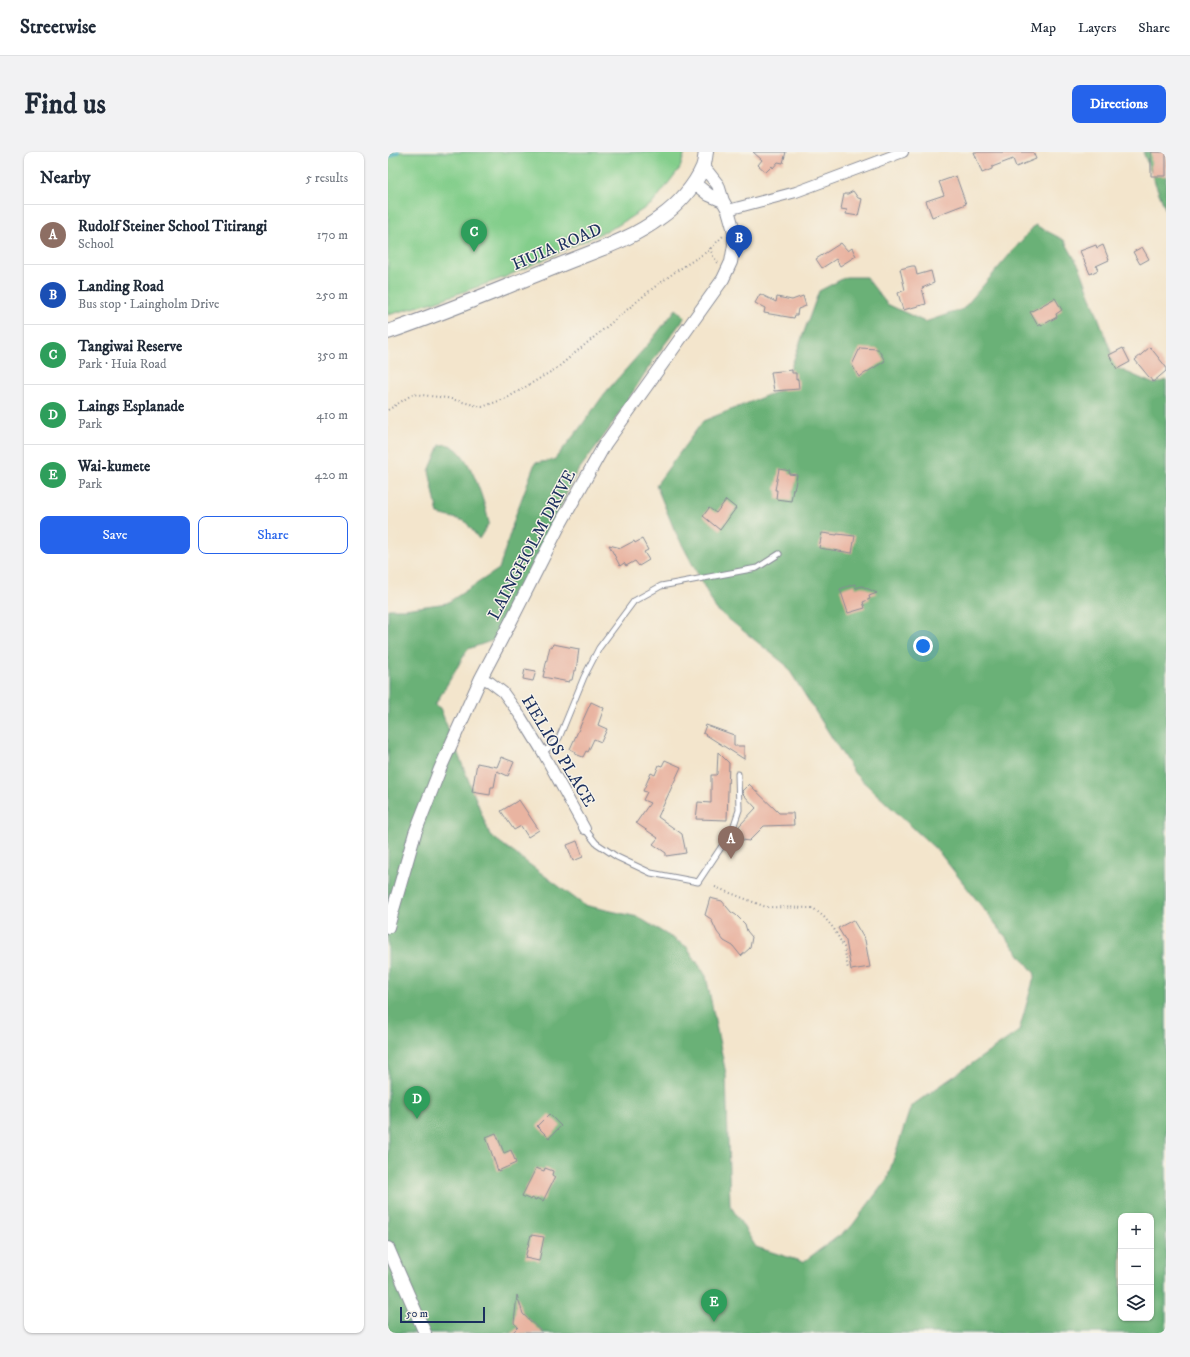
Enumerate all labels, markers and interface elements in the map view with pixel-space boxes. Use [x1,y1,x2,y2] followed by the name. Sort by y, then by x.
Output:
[20,16,96,39] text: Streetwise
[1030,19,1056,37] text: Map
[1078,19,1116,37] text: Layers
[1138,19,1170,37] text: Share
[1072,85,1166,123] button: Directions
[24,87,106,122] text: Find us
[40,167,90,189] text: Nearby
[306,170,348,186] text: 5 results
[78,217,267,236] text: Rudolf Steiner School Titirangi
[509,218,605,276] street label: HUIA ROAD
[461,219,487,252] pin: C
[726,225,752,258] pin: B
[49,227,57,243] text: A
[317,227,348,243] text: 170 m
[78,236,114,252] text: School
[78,277,164,296] text: Landing Road
[49,287,57,303] text: B
[316,287,348,303] text: 250 m
[78,296,220,312] text: Bus stop · Laingholm Drive
[78,337,182,356] text: Tangiwai Reserve
[49,347,57,363] text: C
[317,347,348,363] text: 350 m
[78,356,167,372] text: Park · Huia Road
[78,397,184,416] text: Laings Esplanade
[48,407,58,423] text: D
[316,407,348,423] text: 410 m
[78,416,102,432] text: Park
[78,457,150,476] text: Wai-kumete
[483,466,581,624] street label: LAINGHOLM DRIVE
[48,467,58,483] text: E
[315,467,348,483] text: 420 m
[78,476,102,492] text: Park
[40,516,190,554] button: Save
[198,516,348,554] button: Share
[913,636,933,656] your location
[516,691,600,811] street label: HELIOS PLACE
[718,826,744,859] pin: A
[404,1086,430,1119] pin: D
[1118,1213,1154,1321] map controls
[1118,1213,1154,1249] button: +
[1118,1249,1154,1285] button: −
[1118,1285,1154,1321] button: layers
[701,1289,727,1322] pin: E
[400,1305,485,1324] scale bar
[406,1307,428,1321] text: 50 m

